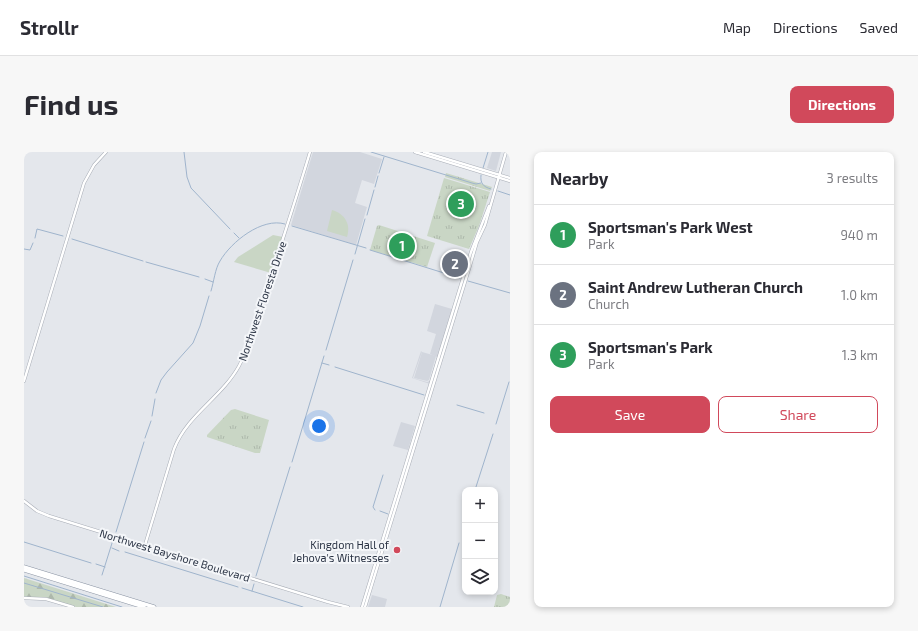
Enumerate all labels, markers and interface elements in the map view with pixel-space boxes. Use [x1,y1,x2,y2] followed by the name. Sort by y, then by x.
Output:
[20,16,79,39] text: Strollr
[723,19,751,36] text: Map
[773,19,838,36] text: Directions
[860,19,898,36] text: Saved
[790,86,894,123] button: Directions
[24,87,118,121] text: Find us
[550,168,608,188] text: Nearby
[827,170,878,186] text: 3 results
[448,189,474,219] pin: 3
[588,218,753,236] text: Sportsman's Park West
[560,227,566,243] text: 1
[840,227,878,243] text: 940 m
[389,231,415,261] pin: 1
[588,236,615,252] text: Park
[235,239,289,363] street label: Northwest Floresta Drive
[442,249,468,279] pin: 2
[588,278,803,296] text: Saint Andrew Lutheran Church
[559,287,567,303] text: 2
[841,287,878,303] text: 1.0 km
[588,296,629,312] text: Church
[588,338,713,356] text: Sportsman's Park
[559,347,567,363] text: 3
[842,347,878,363] text: 1.3 km
[588,356,615,372] text: Park
[550,396,710,433] button: Save
[718,396,878,433] button: Share
[309,416,329,436] your location
[462,487,498,595] map controls
[462,487,498,523] button: +
[462,523,498,559] button: −
[98,526,252,584] street label: Northwest Bayshore Boulevard
[293,538,390,564] place label: Kingdom Hall of Jehova's Witnesses
[392,545,402,555] marker: Kingdom Hall of Jehova's Witnesses
[462,559,498,595] button: layers

